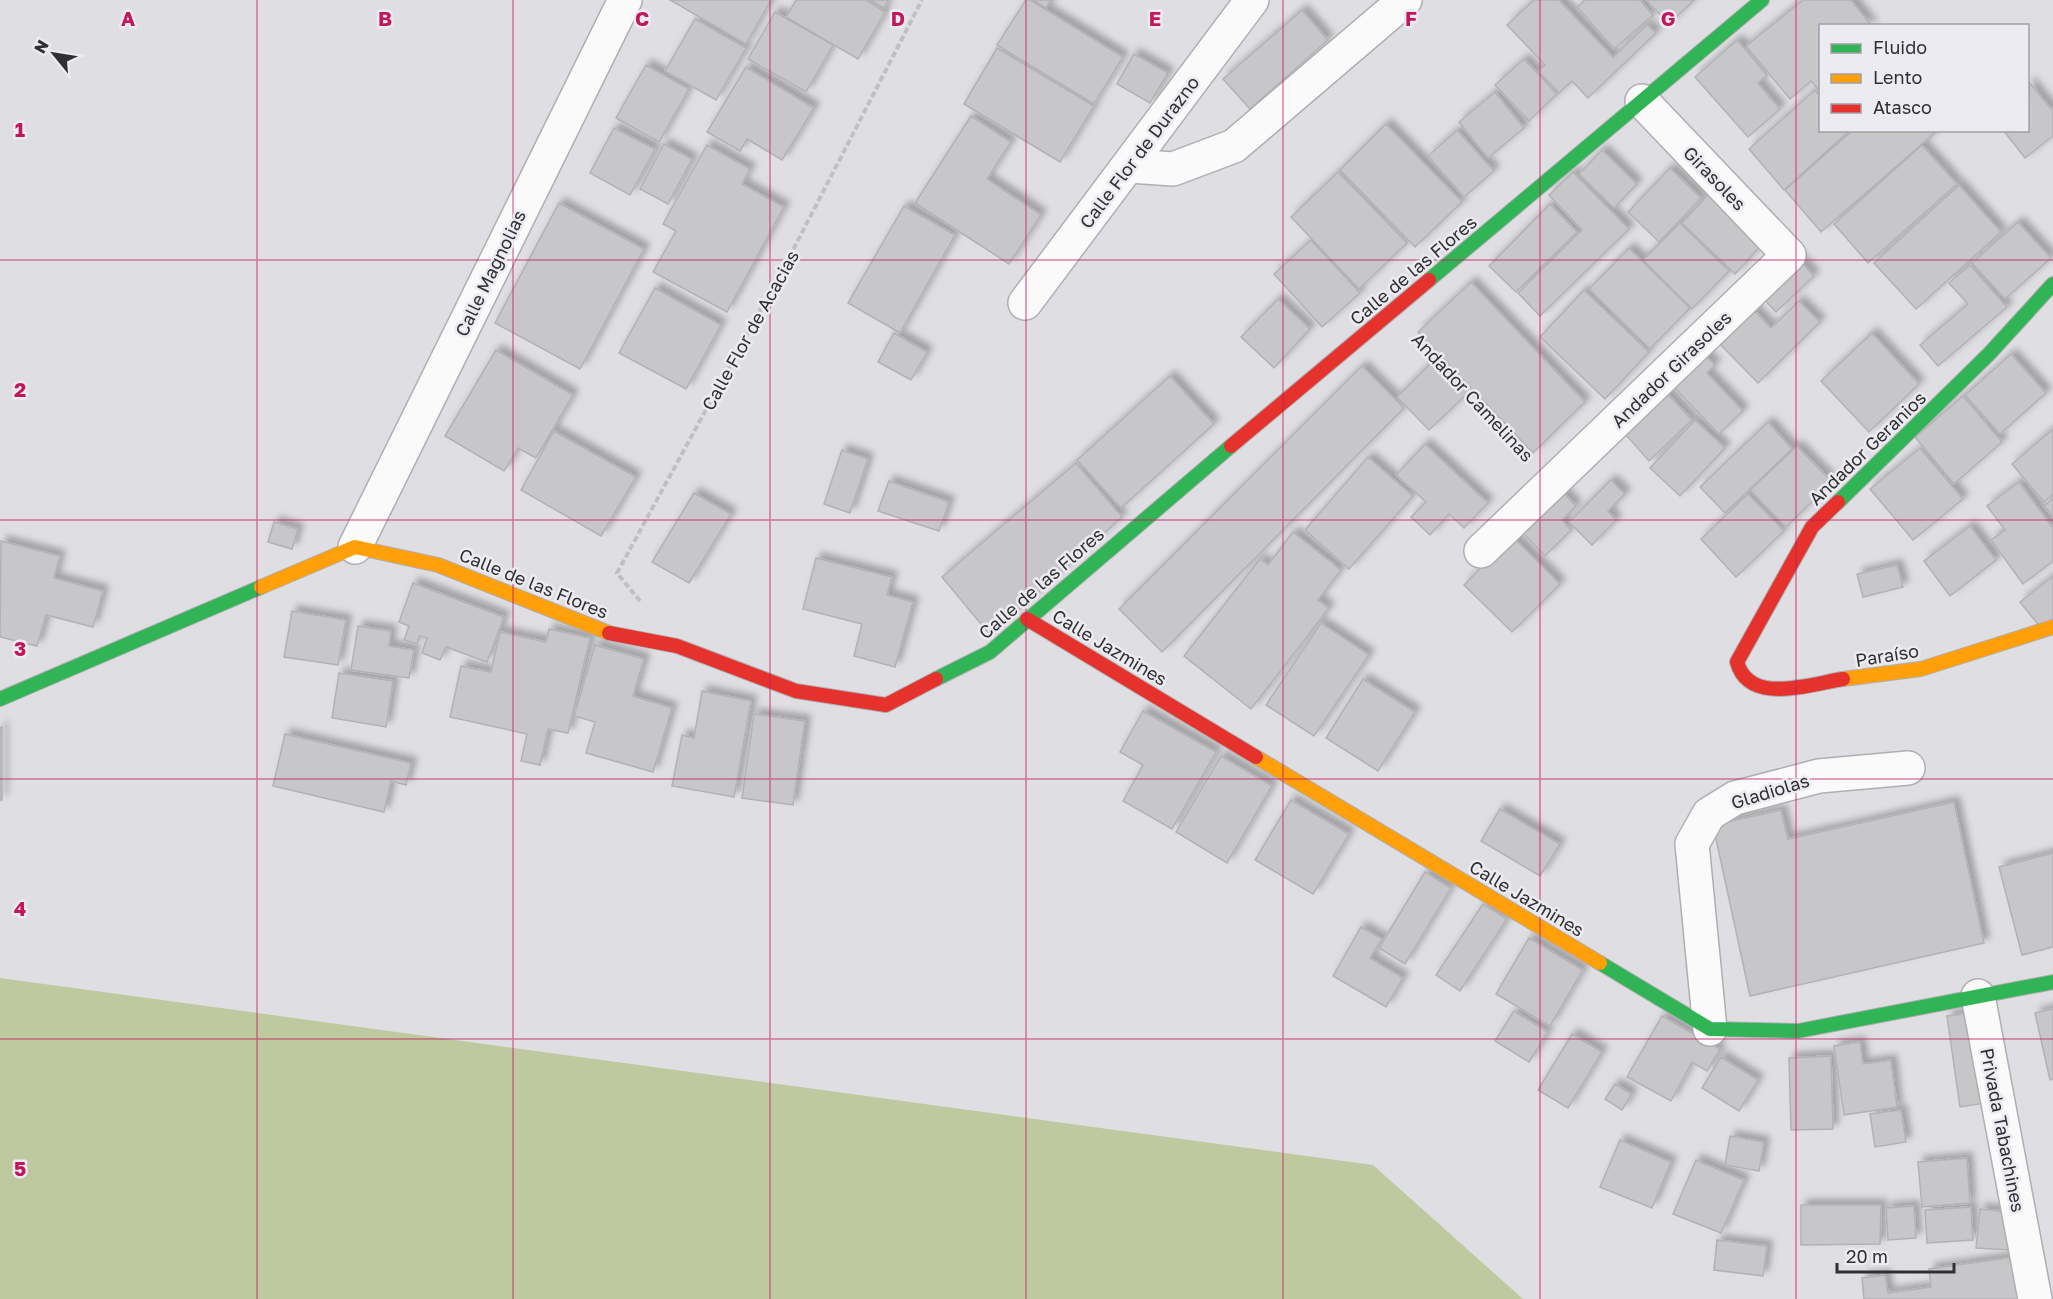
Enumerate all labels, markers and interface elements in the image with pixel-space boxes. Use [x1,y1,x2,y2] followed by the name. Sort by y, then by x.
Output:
[121,6,135,30] text: A
[378,6,392,30] text: B
[635,6,649,30] text: C
[891,6,905,30] text: D
[1149,6,1161,30] text: E
[1405,6,1417,30] text: F
[1661,6,1675,30] text: G
[24,24,84,84] north arrow
[1819,24,2029,132] legend
[29,36,53,57] text: N
[1873,36,1927,58] text: Fluido
[1873,66,1922,88] text: Lento
[1075,72,1203,232] street label: Calle Flor de Durazno
[1873,96,1932,118] text: Atasco
[15,117,25,141] text: 1
[1679,141,1751,215] street label: Girasoles
[450,206,530,340] street label: Calle Magnolias
[1345,211,1481,329] street label: Calle de las Flores
[697,246,803,414] street label: Calle Flor de Acacias
[1606,306,1736,432] street label: Andador Girasoles
[1408,328,1538,466] street label: Andador Camelinas
[14,377,26,401] text: 2
[1804,387,1930,509] street label: Andador Geranios
[974,523,1108,643] street label: Calle de las Flores
[456,543,612,623] street label: Calle de las Flores
[1049,604,1171,690] street label: Calle Jazmines
[14,636,26,660] text: 3
[1854,639,1920,671] street label: Paraíso
[1728,769,1812,813] street label: Gladiolas
[1466,855,1588,941] street label: Calle Jazmines
[14,896,26,920] text: 4
[1976,1046,2030,1214] street label: Privada Tabachines
[14,1156,26,1180] text: 5
[1837,1236,1954,1274] scale bar
[1846,1245,1888,1267] text: 20 m

